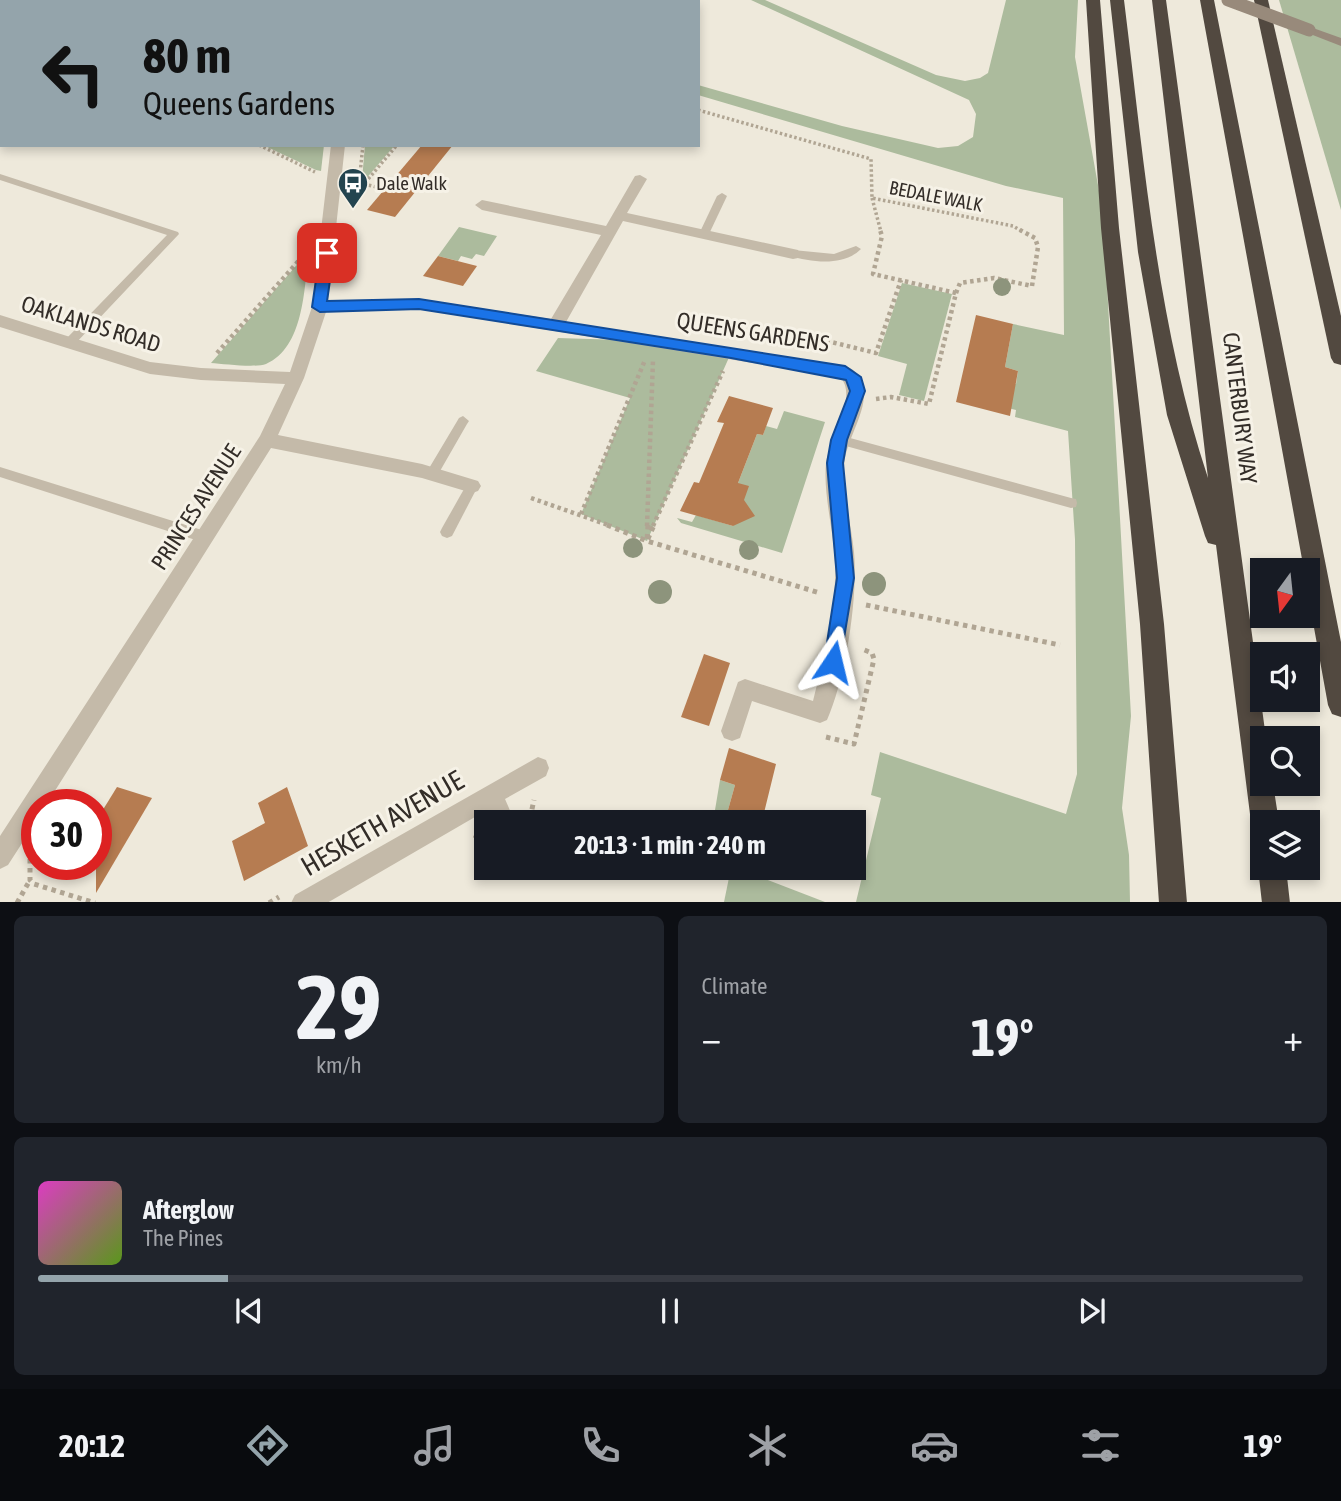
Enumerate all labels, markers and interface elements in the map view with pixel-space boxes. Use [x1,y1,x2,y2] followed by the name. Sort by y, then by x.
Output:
[143,27,231,83] text: 80 m
[28,28,119,119] icon: left
[143,85,335,122] text: Queens Gardens
[336,166,370,210] bus stop icon: Dale Walk
[376,172,448,194] place label: Dale Walk
[888,176,985,216] street label: BEDALE WALK
[297,223,357,283] pin
[308,234,346,272] icon: arrive
[18,290,164,358] street label: OAKLANDS ROAD
[675,307,831,357] street label: QUEENS GARDENS
[1218,331,1262,486] street label: CANTERBURY WAY
[146,439,246,574] street label: PRINCES AVENUE
[1250,558,1320,628] north arrow
[1250,558,1320,880] map controls
[796,625,870,699] position arrow
[1250,642,1320,712] button: sound
[1250,726,1320,796] button: search
[295,764,469,882] street label: HESKETH AVENUE
[21,789,112,880] speed limit sign: 30
[1250,810,1320,880] button: layers
[574,830,766,860] text: 20:13 · 1 min · 240 m
[296,954,382,1058] text: 29
[702,973,767,999] text: Climate
[971,1007,1034,1067] text: 19°
[702,1016,721,1059] text: −
[1283,1016,1303,1059] text: +
[316,1052,362,1078] text: km/h
[143,1195,234,1225] text: Afterglow
[143,1225,223,1251] text: The Pines
[230,1292,268,1330] icon: previous
[651,1292,689,1330] icon: pause
[1073,1292,1111,1330] icon: next
[243,1421,292,1470] icon: directions
[410,1421,459,1470] icon: music
[576,1421,625,1470] icon: phone
[743,1421,792,1470] icon: climate
[910,1421,959,1470] icon: car
[1076,1421,1125,1470] icon: filters
[59,1427,125,1464] text: 20:12
[1243,1427,1282,1464] text: 19°

